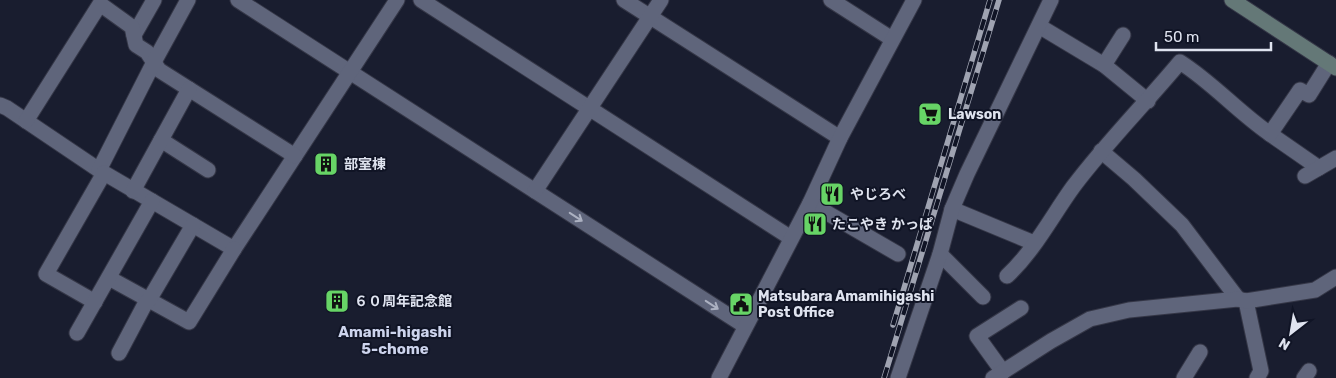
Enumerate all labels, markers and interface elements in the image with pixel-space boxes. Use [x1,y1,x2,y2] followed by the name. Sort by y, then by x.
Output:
[1156,20,1271,52] scale bar
[1164,28,1199,46] text: 50 m
[917,101,943,127] supermarket icon: Lawson
[948,106,1001,123] place label: Lawson
[313,151,339,177] building icon: 部室棟
[344,156,386,173] place label: 部室棟
[819,181,845,207] restaurant icon: やじろべ
[850,186,906,203] place label: やじろべ
[802,211,828,237] restaurant icon: たこやき かっぱ
[568,213,582,223] one-way arrow
[832,216,933,233] place label: たこやき かっぱ
[324,288,350,314] building icon: ６０周年記念館
[758,288,934,321] place label: Matsubara Amamihigashi Post Office
[728,291,754,317] public building icon: Matsubara Amamihigashi Post Office
[354,293,452,310] place label: ６０周年記念館
[705,301,719,311] one-way arrow
[1266,308,1316,358] north arrow
[338,323,452,358] district label: Amami-higashi 5-chome
[1276,334,1293,354] text: N

